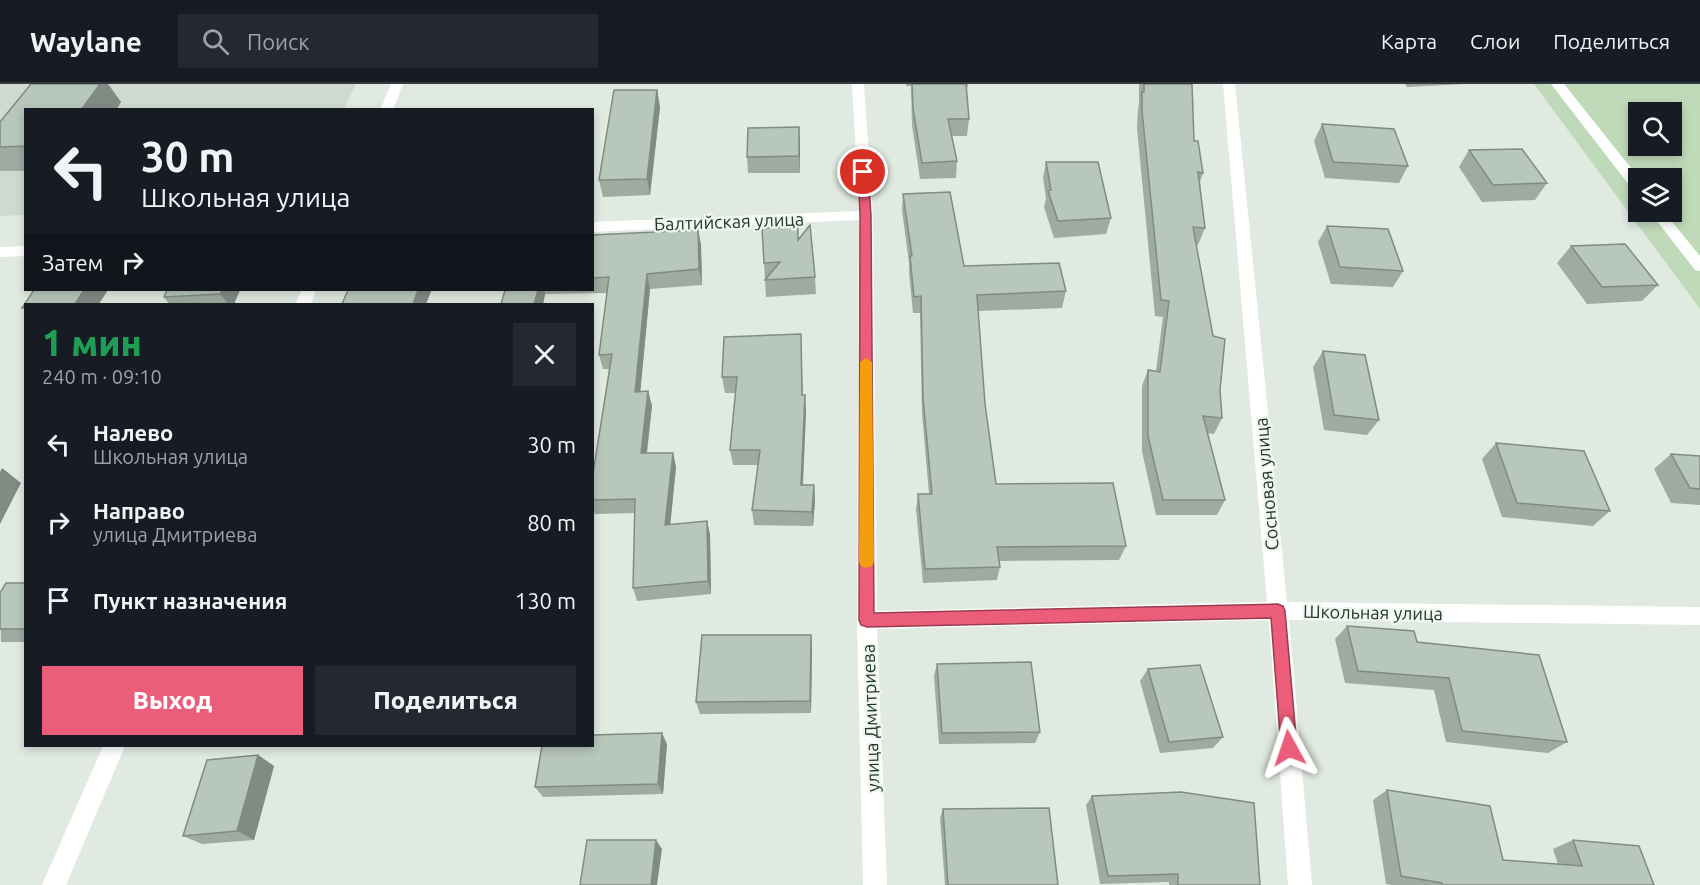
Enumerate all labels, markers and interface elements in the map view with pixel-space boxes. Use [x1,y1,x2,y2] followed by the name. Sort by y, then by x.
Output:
[178,14,598,68] search box
[199,25,232,58] icon: search
[30,26,142,57] text: Waylane
[247,29,310,54] text: Поиск
[1381,29,1437,53] text: Карта
[1470,29,1520,53] text: Слои
[1553,29,1670,53] text: Поделиться
[1628,102,1682,222] map controls
[1628,102,1682,156] button: search
[42,132,120,210] icon: left
[141,133,235,180] text: 30 m
[837,146,888,197] pin
[846,155,879,188] icon: arrive
[1628,168,1682,222] button: layers
[141,182,350,212] text: Школьная улица
[654,208,804,234] street label: Балтийская улица
[116,246,149,279] icon: right
[42,250,104,275] text: Затем
[42,322,142,363] text: 1 мин
[513,323,576,386] button: close
[42,365,162,388] text: 240 m · 09:10
[1250,417,1282,551] street label: Сосновая улица
[93,420,173,445] text: Налево
[42,428,75,461] icon: left
[527,432,576,457] text: 30 m
[93,445,248,468] text: Школьная улица
[93,498,185,523] text: Направо
[42,506,75,539] icon: right
[527,510,576,535] text: 80 m
[93,523,257,546] text: улица Дмитриева
[42,584,75,617] icon: arrive
[93,588,287,613] text: Пункт назначения
[515,588,576,613] text: 130 m
[1303,601,1443,623] street label: Школьная улица
[857,644,883,792] street label: улица Дмитриева
[42,666,303,735] button: Выход
[315,666,576,735] button: Поделиться
[1257,716,1321,780] position arrow

